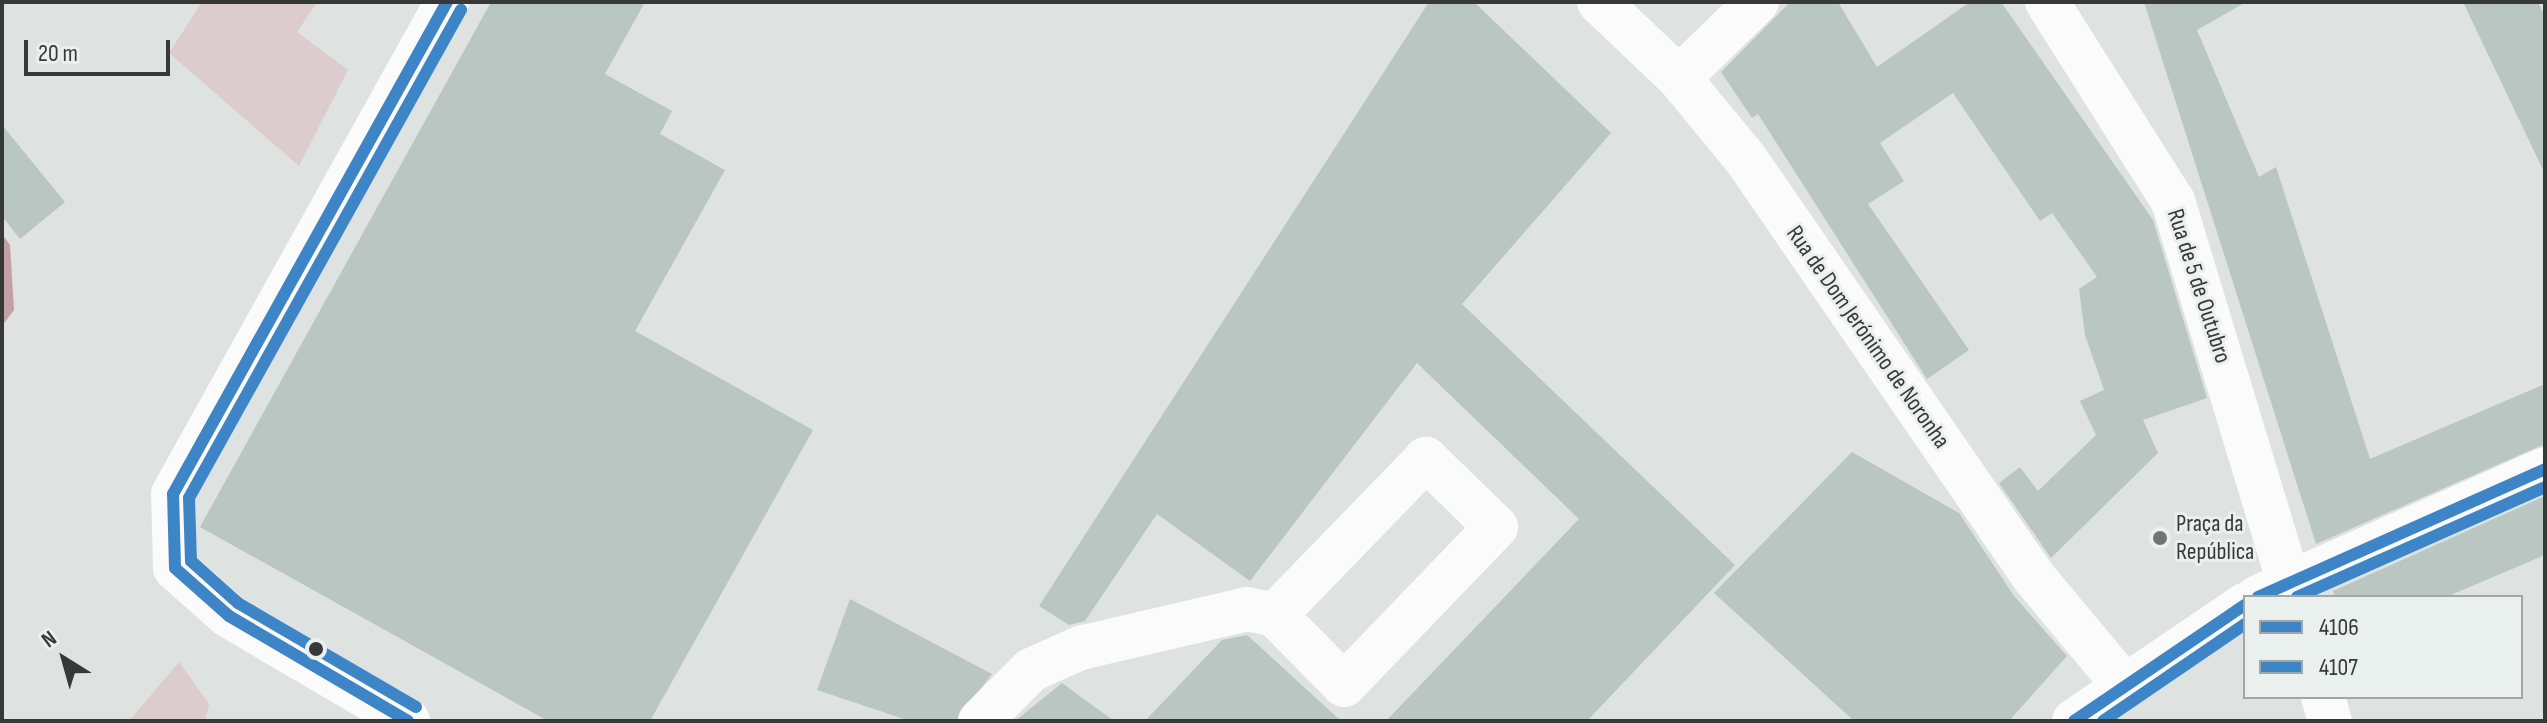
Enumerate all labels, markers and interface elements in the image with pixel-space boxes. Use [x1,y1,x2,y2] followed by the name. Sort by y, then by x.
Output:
[28,24,174,74] scale bar
[38,39,78,68] text: 20 m
[2161,205,2237,367] street label: Rua de 5 de Outubro
[1780,220,1956,454] street label: Rua de Dom Jerónimo de Noronha
[2176,510,2254,566] place label: Praça da República
[2151,529,2169,547] marker: Praça da República
[2243,595,2523,699] legend
[2319,613,2359,642] text: 4106
[24,619,104,699] north arrow
[36,625,62,654] text: N
[308,641,324,657] unlabelled marker
[2319,653,2358,682] text: 4107

